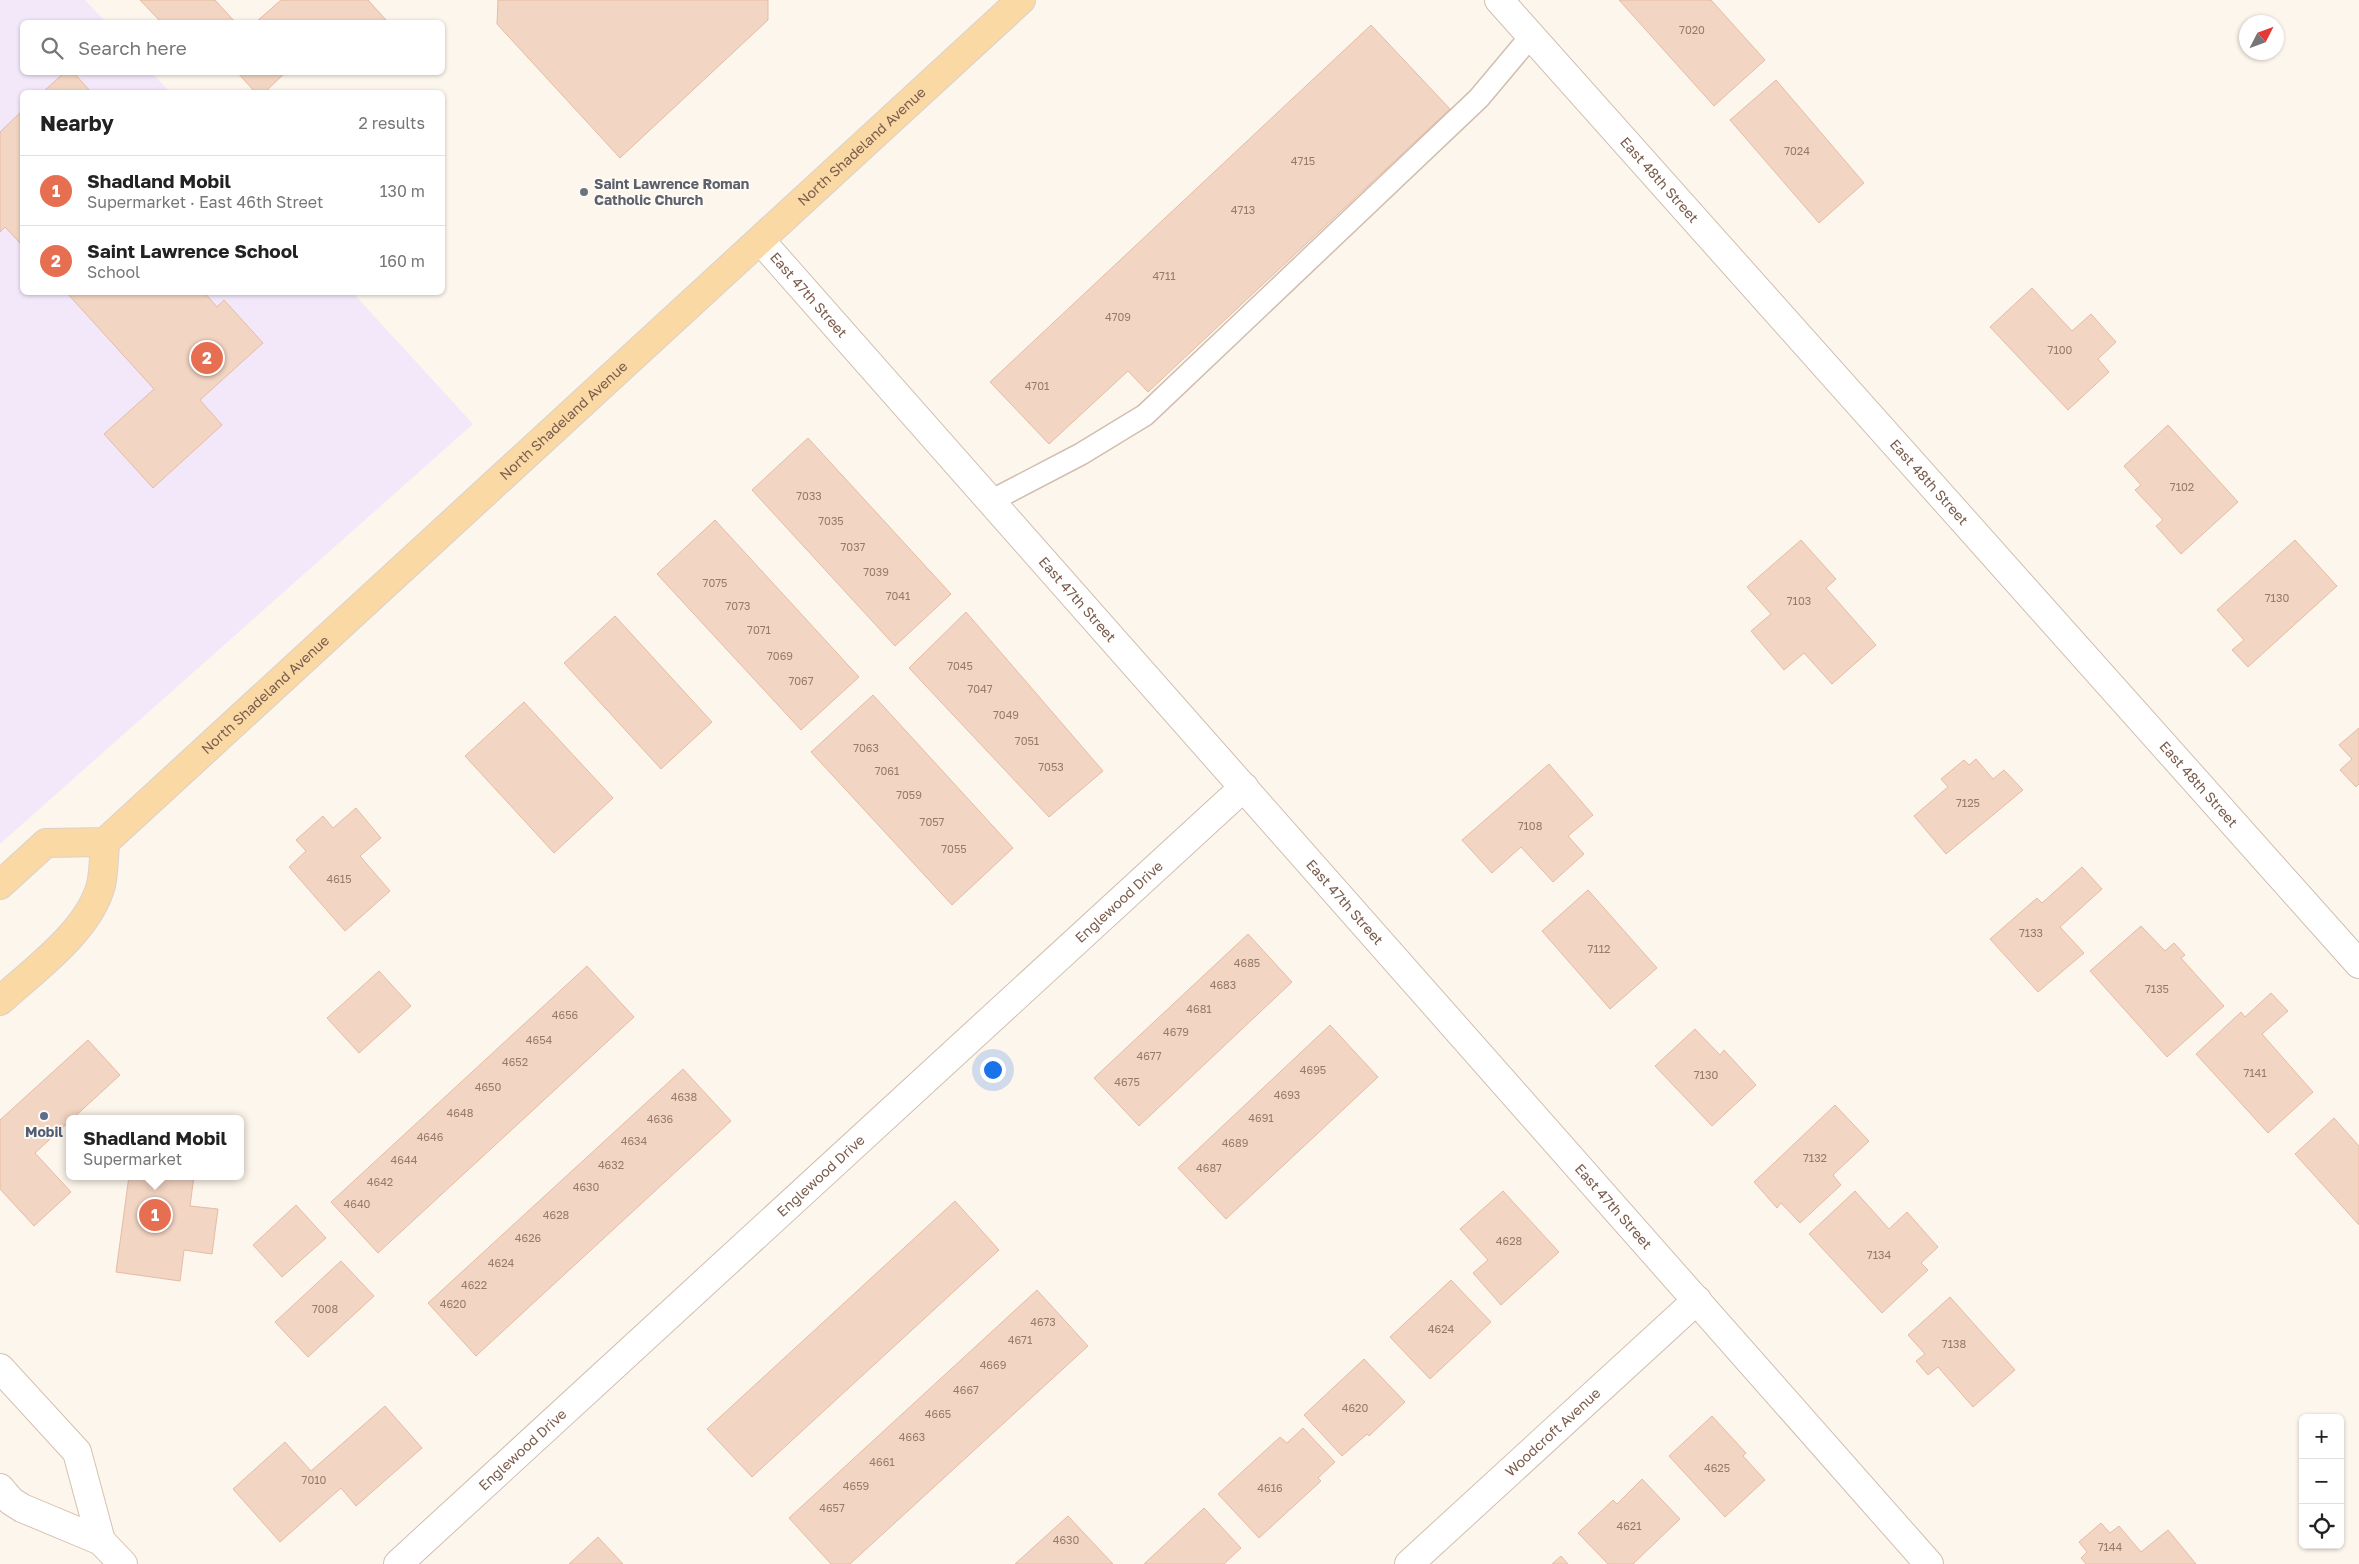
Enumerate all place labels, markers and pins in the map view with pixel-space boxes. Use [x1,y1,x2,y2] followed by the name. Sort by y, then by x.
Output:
[594,175,749,208] place label: Saint Lawrence Roman Catholic Church
[578,186,590,198] marker: Saint Lawrence Roman Catholic Church
[191,339,223,377] pin: 2
[38,1110,50,1122] marker: Mobil
[25,1123,63,1140] place label: Mobil
[139,1196,171,1234] pin: 1

